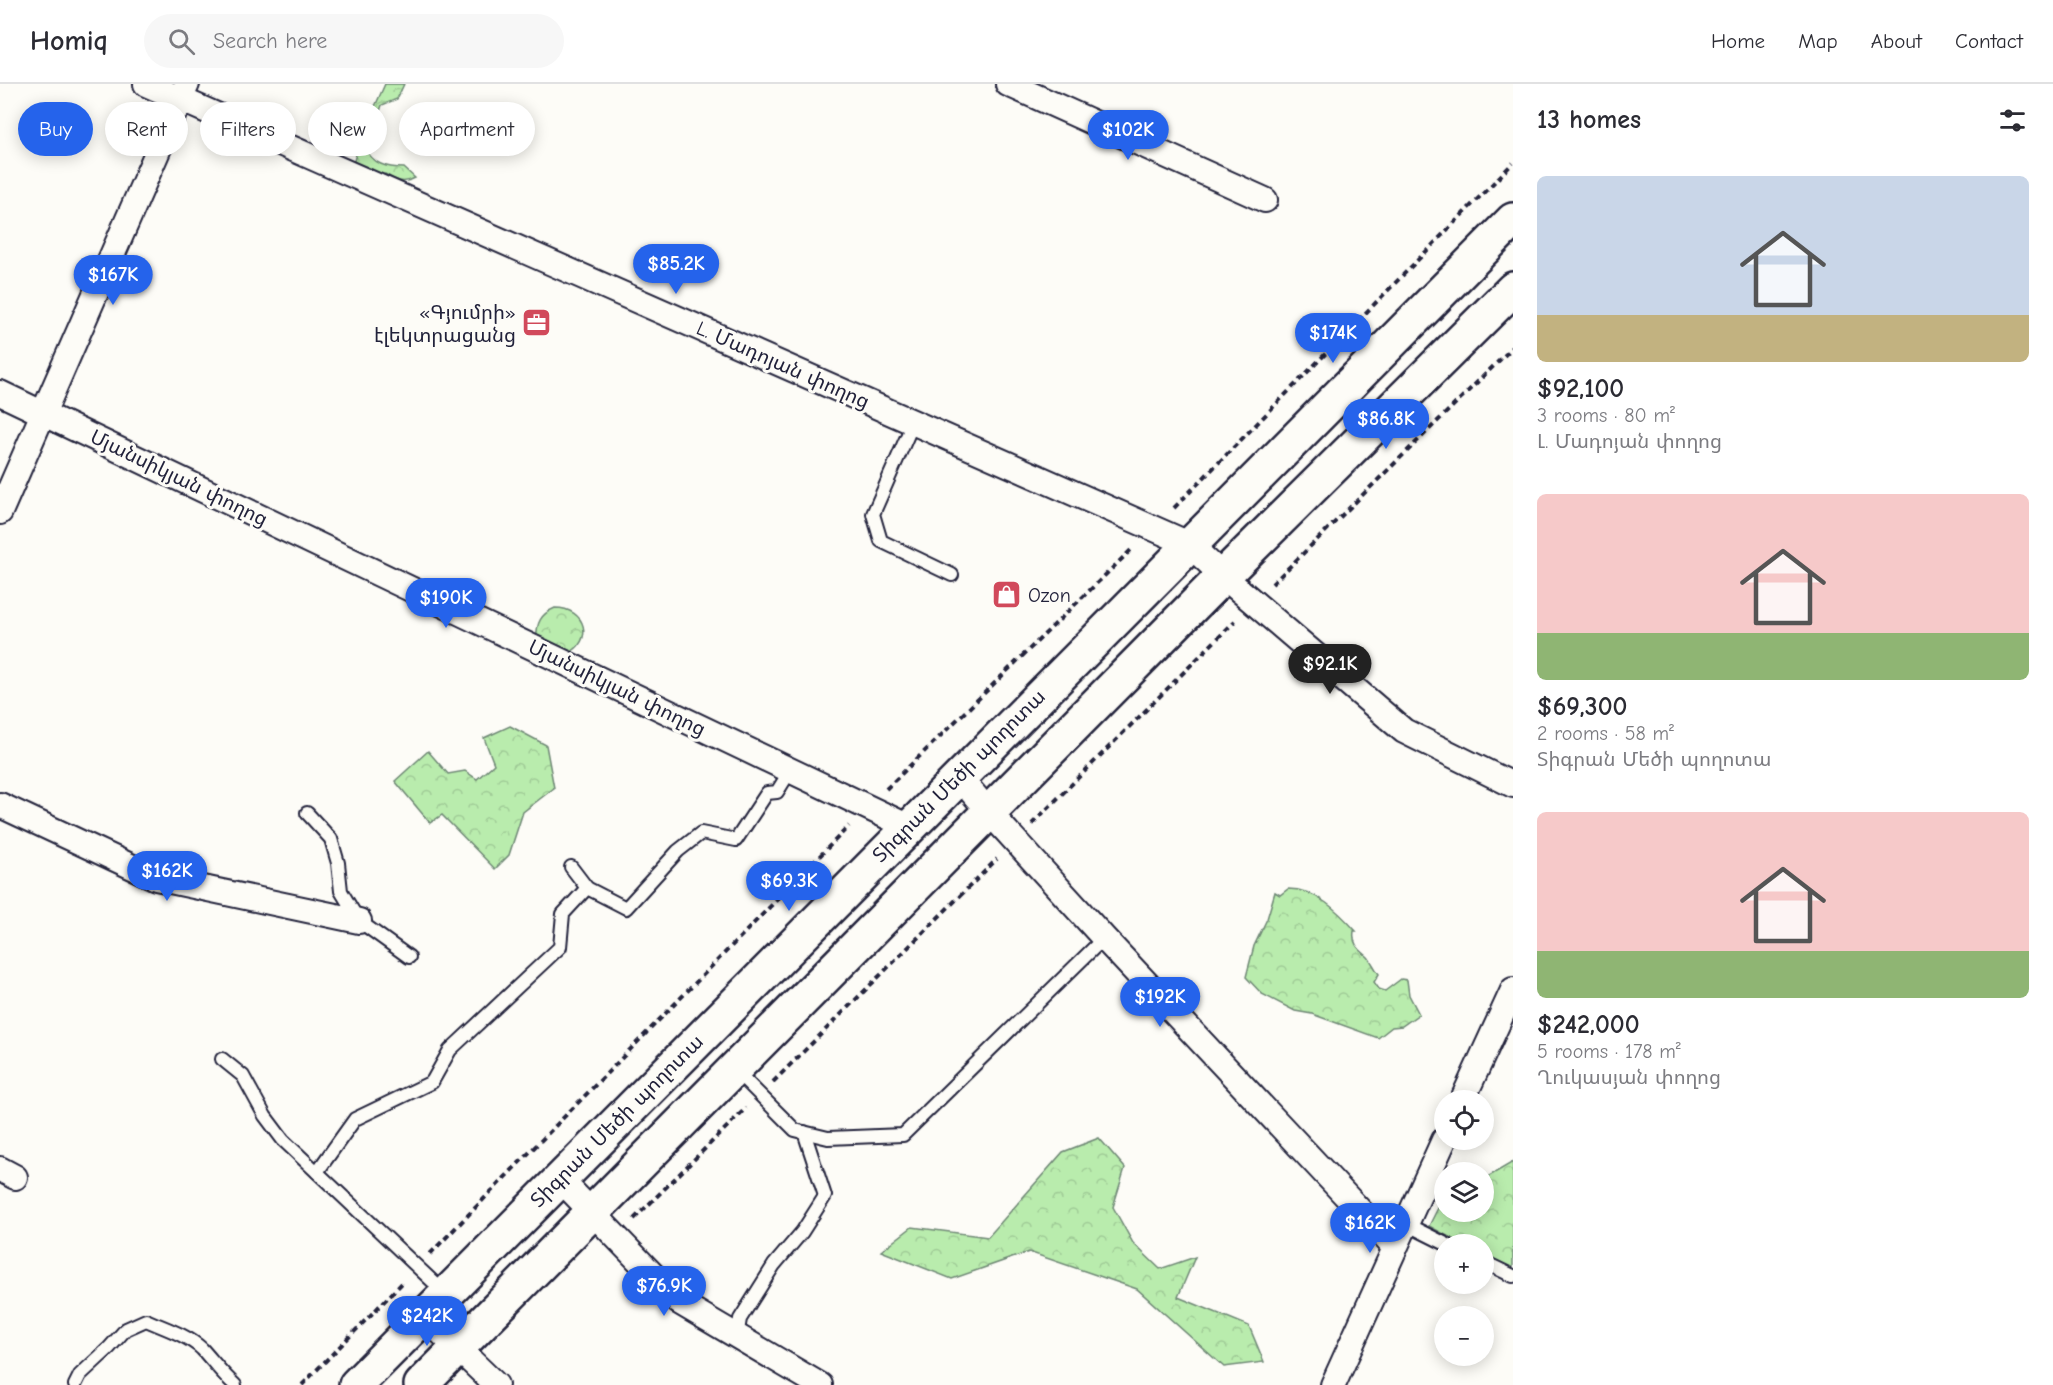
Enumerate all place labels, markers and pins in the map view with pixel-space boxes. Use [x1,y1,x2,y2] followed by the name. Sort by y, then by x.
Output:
[1086,110,1170,161] pin: $102K
[627,244,725,295] pin: $85.2K
[71,255,155,306] pin: $167K
[374,301,516,347] place label: «Գյումրի» էլեկտրացանց
[521,307,553,339] office icon: «Գյումրի» էլեկտրացանց
[1291,313,1375,364] pin: $174K
[1337,399,1435,450] pin: $86.8K
[404,578,488,629] pin: $190K
[991,579,1023,611] shop icon: Ozon
[1028,584,1071,607] place label: Ozon
[1281,644,1379,695] pin: $92.1K
[125,851,209,902] pin: $162K
[740,861,838,912] pin: $69.3K
[1118,977,1202,1028] pin: $192K
[1328,1203,1412,1254] pin: $162K
[615,1266,713,1317] pin: $76.9K
[385,1296,469,1347] pin: $242K

